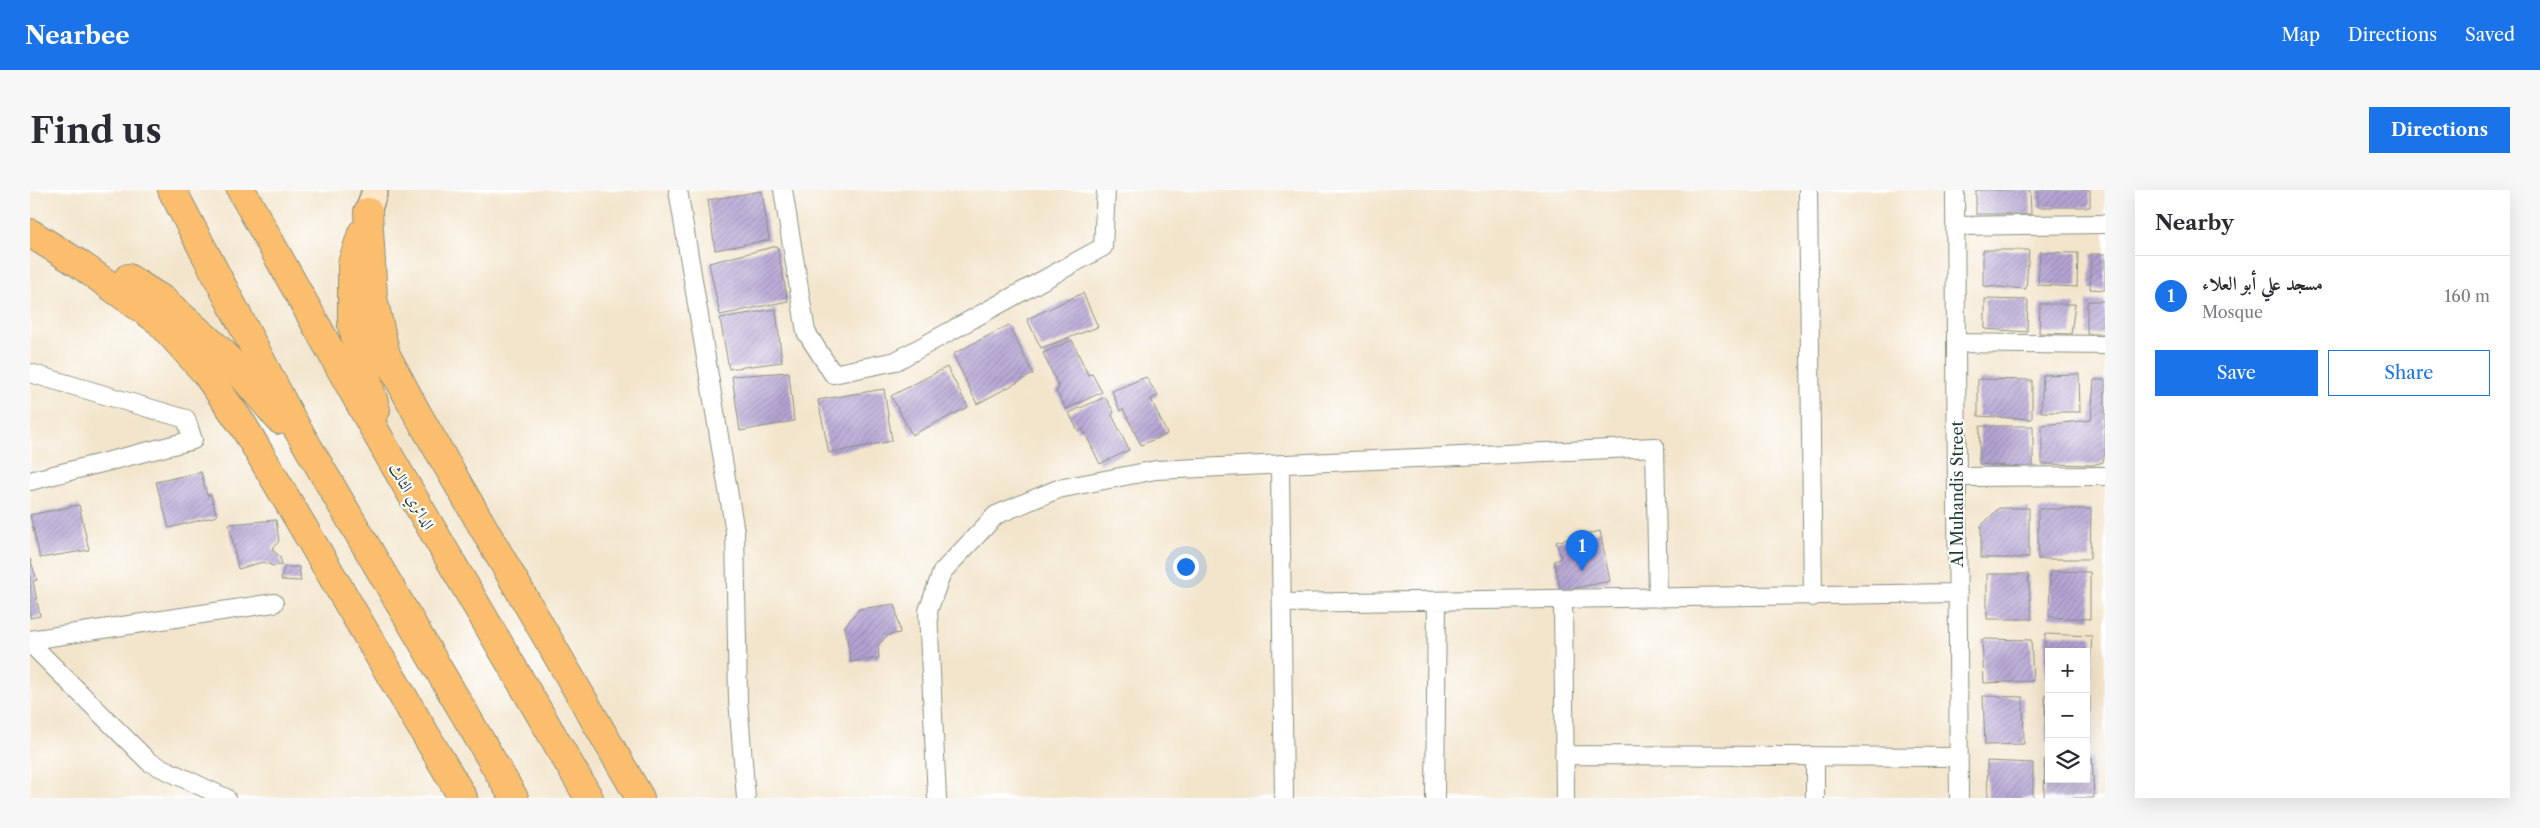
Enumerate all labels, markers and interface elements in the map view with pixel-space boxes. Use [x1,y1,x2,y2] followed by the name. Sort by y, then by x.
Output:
[25,21,130,50] text: Nearbee
[2281,24,2320,46] text: Map
[2348,24,2437,46] text: Directions
[2465,24,2515,46] text: Saved
[2369,107,2510,153] button: Directions
[30,109,162,152] text: Find us
[2155,210,2234,235] text: Nearby
[2202,272,2323,295] text: مسجد علي أبو العلاء
[2167,286,2175,306] text: 1
[2445,286,2490,306] text: 160 m
[2202,302,2263,322] text: Mosque
[2155,350,2318,396] button: Save
[2328,350,2490,396] button: Share
[1947,421,1967,568] street label: Al Muhandis Street
[382,459,439,534] street label: الدائري الثالث
[1566,530,1598,571] pin: 1
[1173,554,1199,580] your location
[2045,648,2090,783] map controls
[2045,648,2090,693] button: +
[2045,693,2090,738] button: −
[2045,738,2090,783] button: layers

